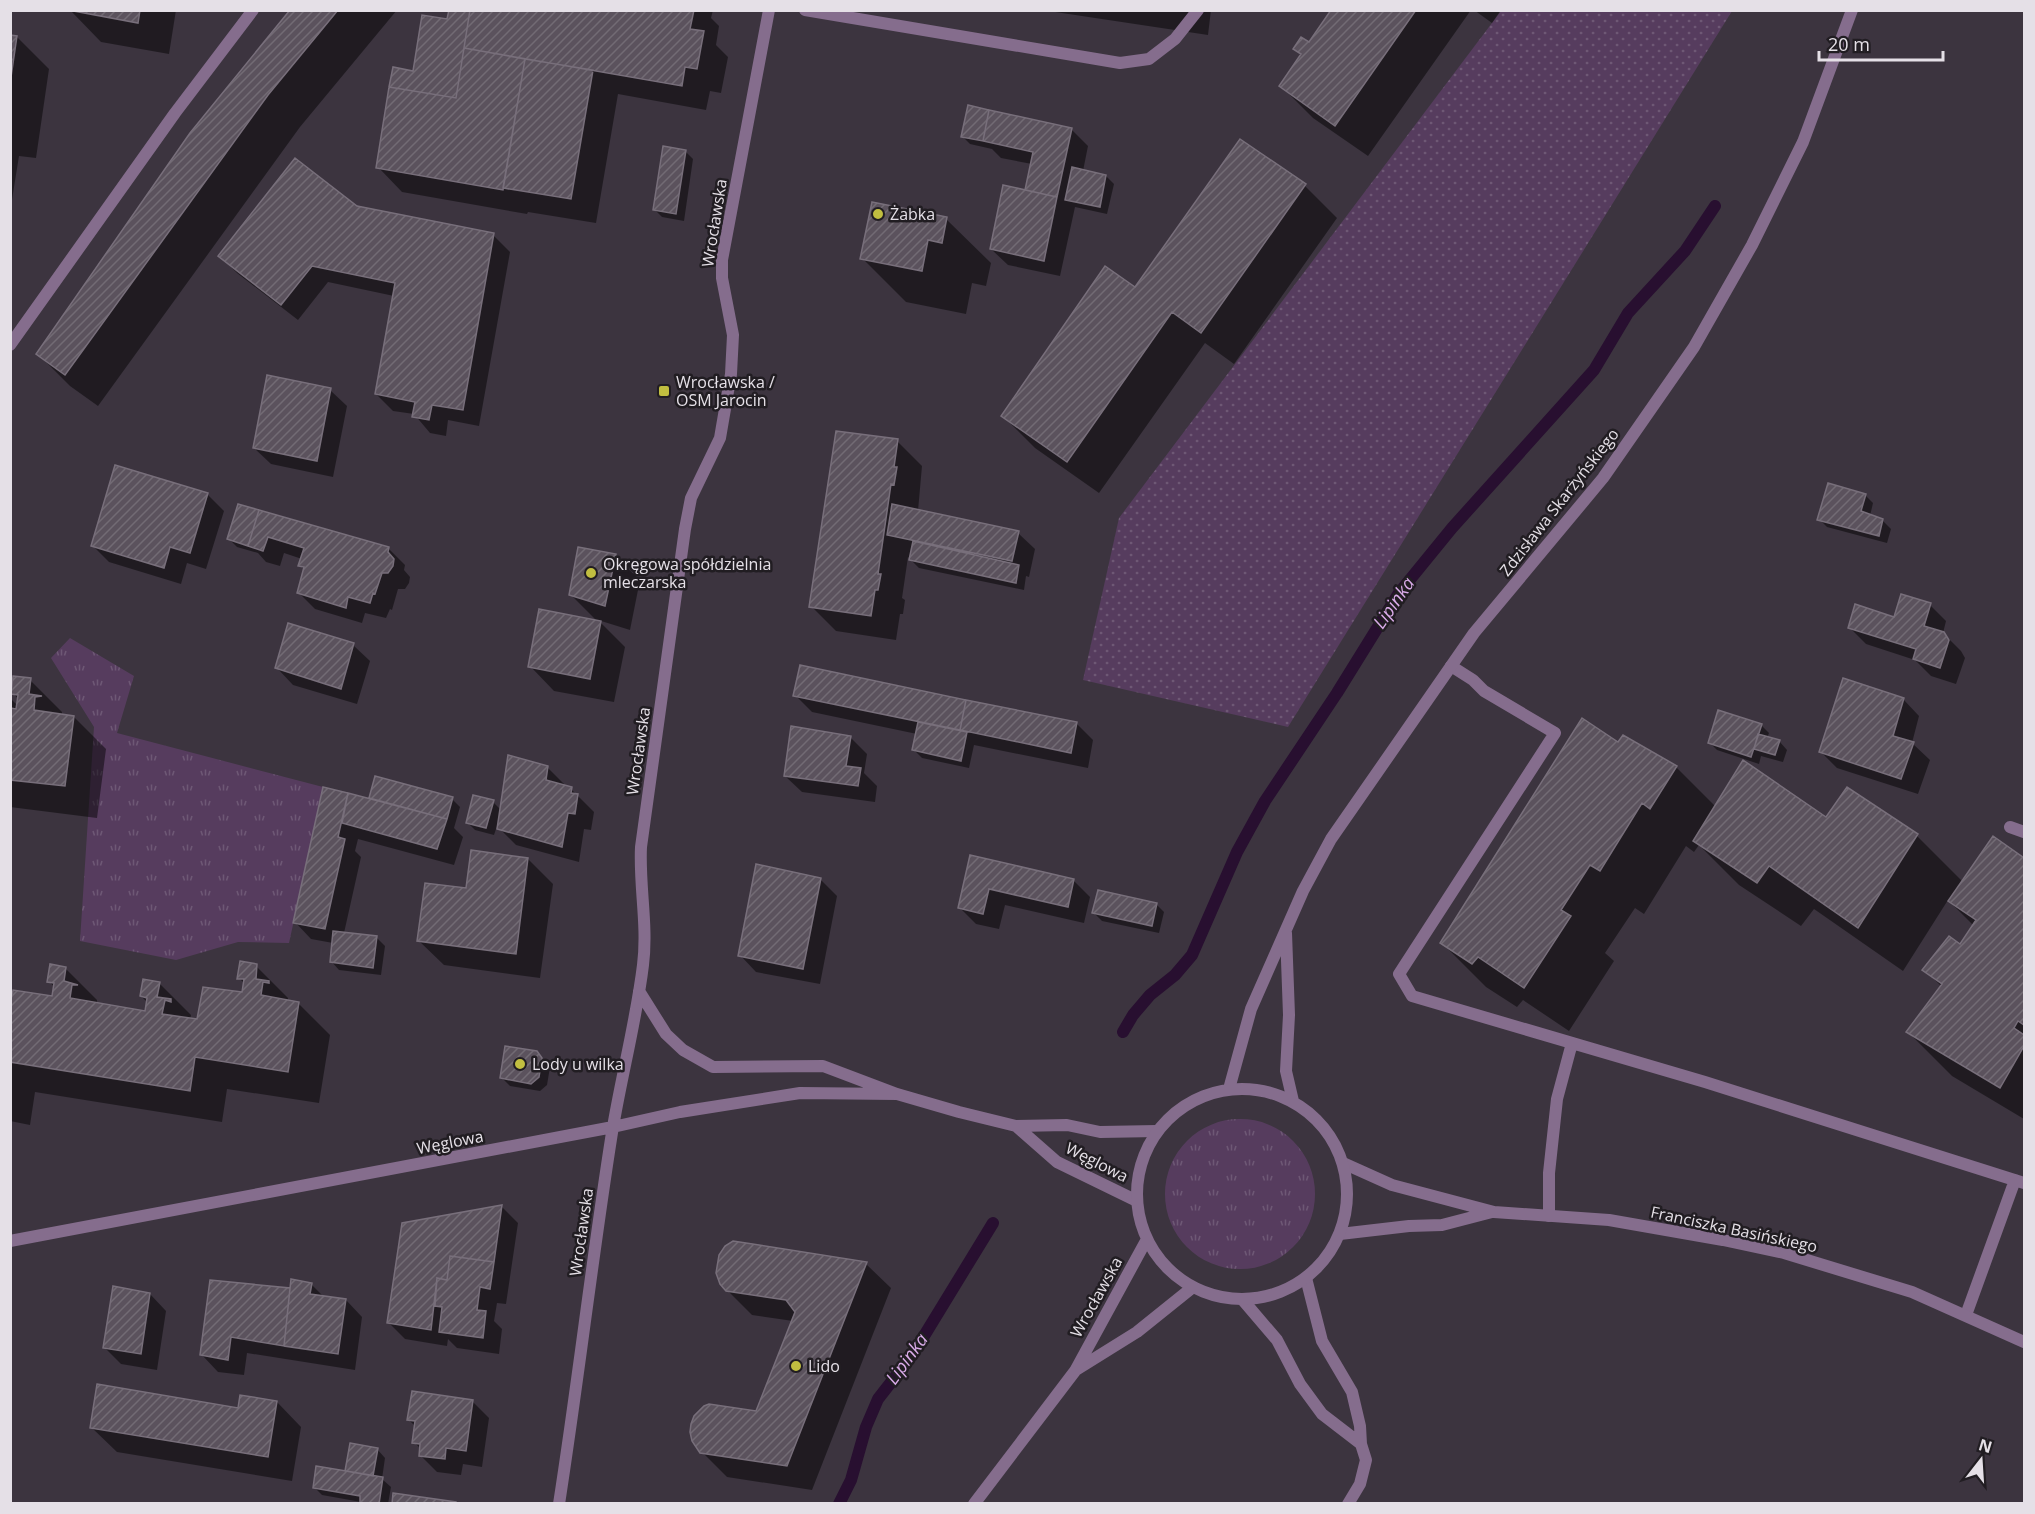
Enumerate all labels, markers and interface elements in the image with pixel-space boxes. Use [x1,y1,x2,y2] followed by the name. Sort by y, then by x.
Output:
[1819,24,1944,62] scale bar
[1828,32,1870,56] text: 20 m
[696,177,732,269] street label: Wrocławska
[890,203,935,225] place label: Żabka
[871,207,885,221] marker: Żabka
[676,371,775,411] place label: Wrocławska / OSM Jarocin
[657,384,671,398] marker: Wrocławska / OSM Jarocin
[1494,424,1624,580] street label: Zdzisława Skarżyńskiego
[603,553,771,593] place label: Okręgowa spółdzielnia mleczarska
[584,566,598,580] marker: Okręgowa spółdzielnia mleczarska
[1367,572,1419,633] water label: Lipinka
[621,705,655,797] street label: Wrocławska
[532,1053,624,1075] place label: Lody u wilka
[513,1057,527,1071] marker: Lody u wilka
[415,1125,485,1159] street label: Węglowa
[1062,1137,1132,1187] street label: Węglowa
[564,1186,598,1278] street label: Wrocławska
[1649,1201,1819,1257] street label: Franciszka Basińskiego
[1065,1253,1127,1341] street label: Wrocławska
[880,1328,933,1389] water label: Lipinka
[808,1355,840,1377] place label: Lido
[789,1359,803,1373] marker: Lido
[1951,1430,2011,1490] north arrow
[1976,1433,1995,1458] text: N

